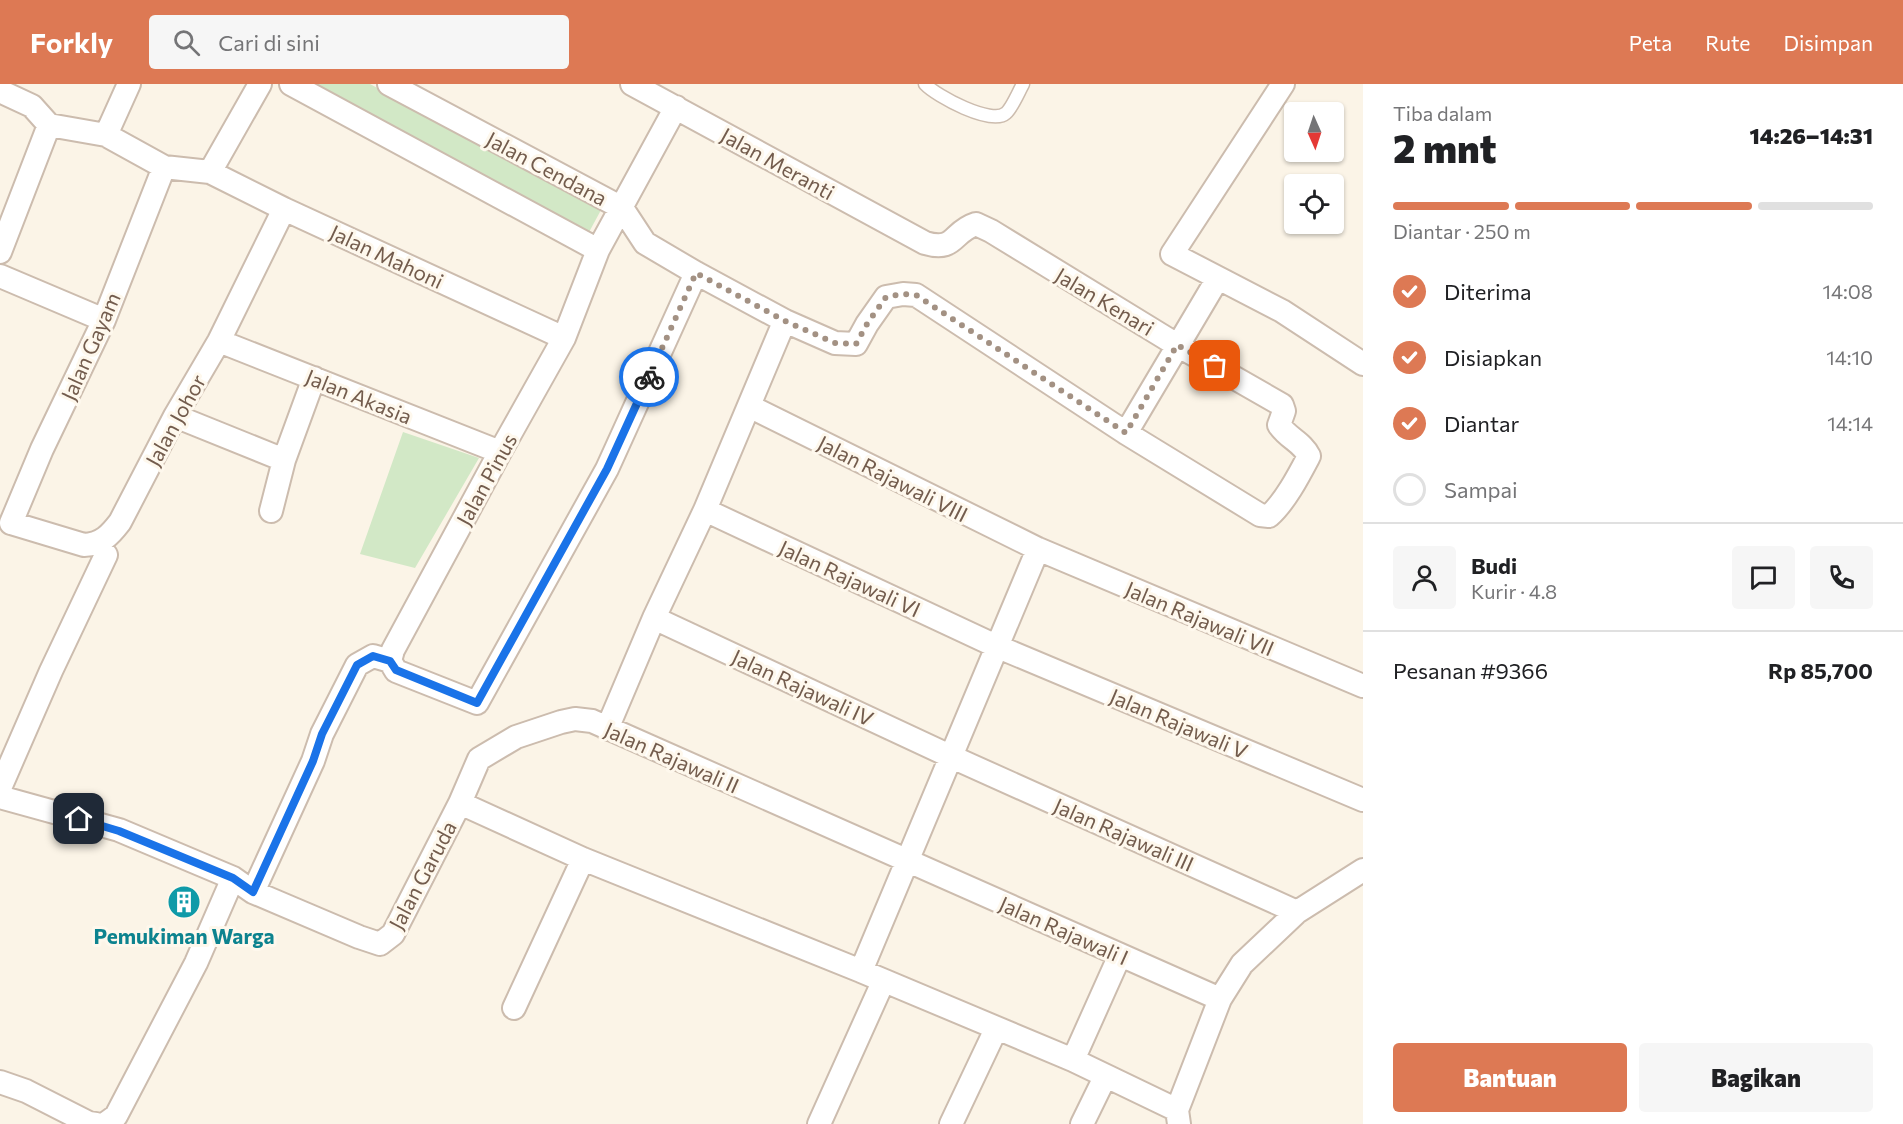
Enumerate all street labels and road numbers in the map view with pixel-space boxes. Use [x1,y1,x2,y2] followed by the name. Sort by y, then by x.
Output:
[717,122,839,204] street label: Jalan Meranti
[482,126,612,210] street label: Jalan Cendana
[326,219,448,293] street label: Jalan Mahoni
[1051,262,1159,340] street label: Jalan Kenari
[55,288,125,404] street label: Jalan Gayam
[302,363,416,429] street label: Jalan Akasia
[140,370,210,470] street label: Jalan Johor
[450,429,522,529] street label: Jalan Pinus
[814,429,972,527] street label: Jalan Rajawali VIII
[775,534,925,622] street label: Jalan Rajawali VI
[1122,575,1278,661] street label: Jalan Rajawali VII
[728,643,878,731] street label: Jalan Rajawali IV
[1106,683,1252,763] street label: Jalan Rajawali V
[601,716,743,798] street label: Jalan Rajawali II
[1050,792,1198,876] street label: Jalan Rajawali III
[383,817,461,933] street label: Jalan Garuda
[996,890,1132,970] street label: Jalan Rajawali I

